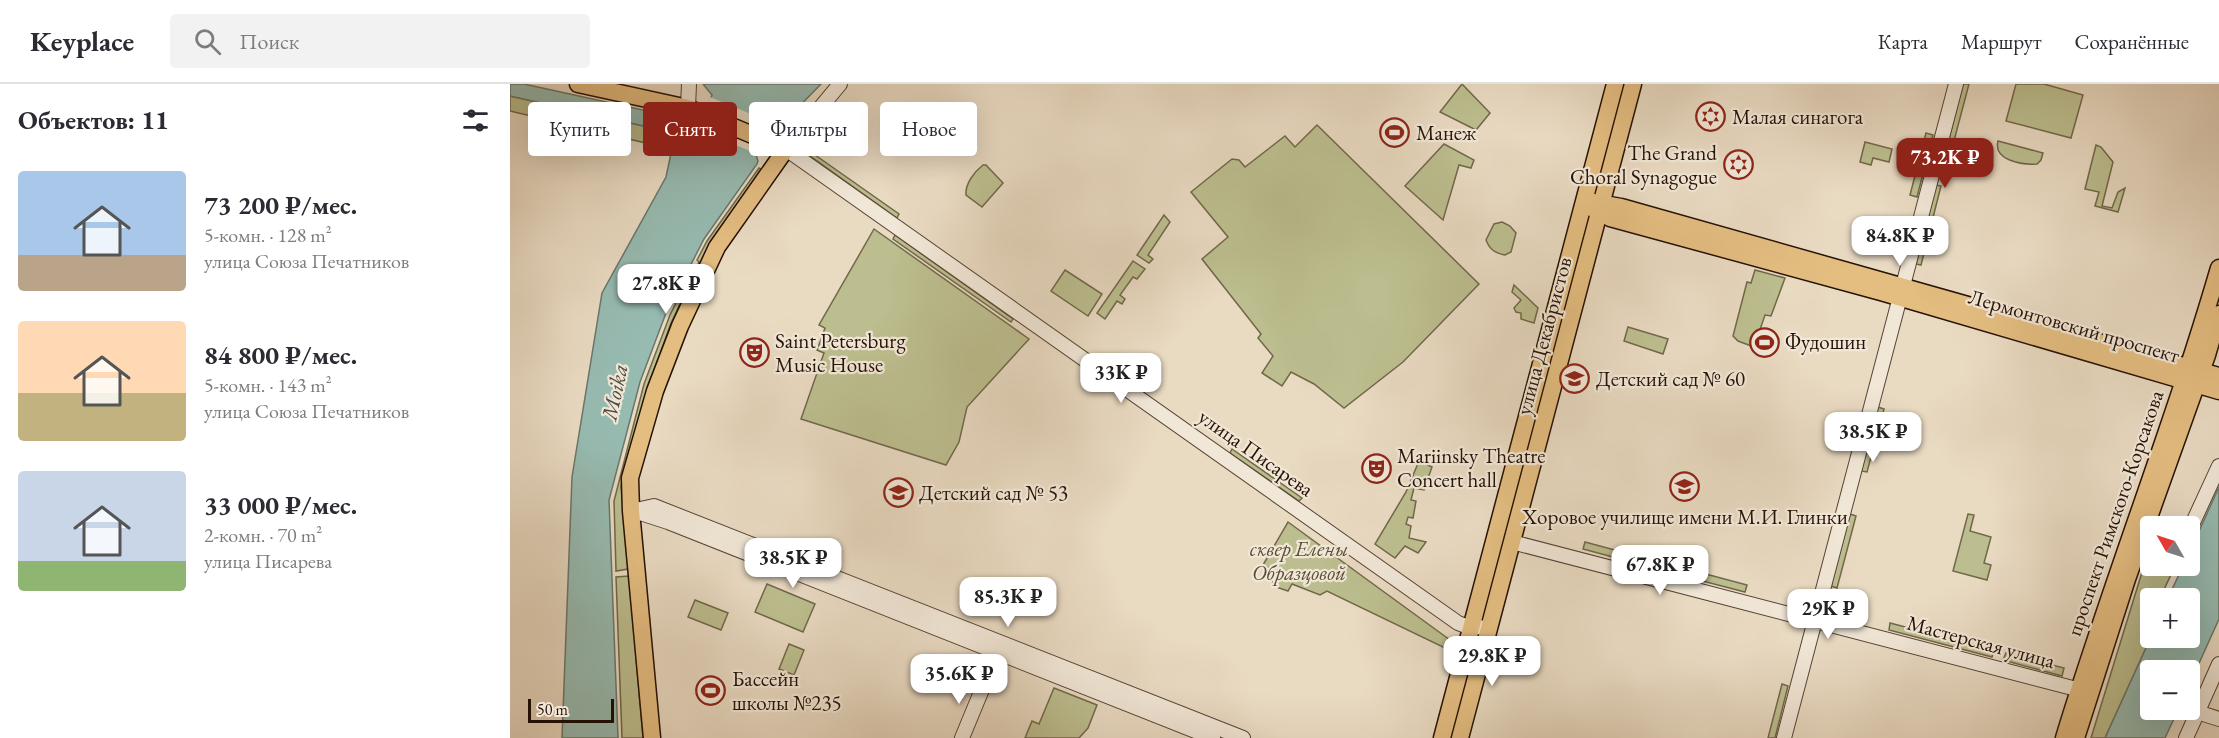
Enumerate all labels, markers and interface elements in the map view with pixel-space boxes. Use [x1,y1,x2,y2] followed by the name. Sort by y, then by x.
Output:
[170,14,590,68] search box
[30,23,134,59] text: Keyplace
[191,25,224,58] icon: search
[239,27,299,56] text: Поиск
[1878,28,1928,55] text: Карта
[1961,28,2042,55] text: Маршрут
[2075,28,2189,55] text: Сохранённые
[1695,101,1727,133] synagogue icon: Малая синагога
[528,102,631,156] chip: Купить
[643,102,737,156] chip: Снять
[749,102,868,156] chip: Фильтры
[880,102,977,156] chip: Новое
[18,103,169,137] text: Объектов: 11
[1732,103,1864,130] place label: Малая синагога
[459,104,492,137] icon: filters
[1379,117,1411,149] sports icon: Манеж
[1416,119,1477,146] place label: Манеж
[1890,138,2000,189] pin: 73.2K ₽
[1570,139,1717,190] place label: The Grand Choral Synagogue
[1911,144,1979,170] text: 73.2K ₽
[1722,149,1754,181] synagogue icon: The Grand Choral Synagogue
[204,188,357,222] text: 73 200 ₽/мес.
[66,195,138,267] icon: home
[1845,216,1955,267] pin: 84.8K ₽
[204,222,332,248] text: 5-комн. · 128 m²
[1866,222,1934,248] text: 84.8K ₽
[204,248,409,274] text: улица Союза Печатников
[1509,254,1578,418] street label: улица Декабристов
[611,264,721,315] pin: 27.8K ₽
[632,270,700,296] text: 27.8K ₽
[1965,282,2183,369] street label: Лермонтовский проспект
[1748,326,1780,358] sports icon: Фудошин
[775,327,906,378] place label: Saint Petersburg Music House
[1785,328,1866,355] place label: Фудошин
[738,337,770,369] theatre icon: Saint Petersburg Music House
[204,338,357,372] text: 84 800 ₽/мес.
[66,345,138,417] icon: home
[1079,353,1163,404] pin: 33K ₽
[1094,359,1148,385] text: 33K ₽
[594,361,635,425] water label: Moika
[1559,363,1591,395] school or university icon: Детский сад № 60
[1596,365,1745,392] place label: Детский сад № 60
[204,372,332,398] text: 5-комн. · 143 m²
[2060,386,2169,639] street label: проспект Римского-Корсакова
[204,398,409,424] text: улица Союза Печатников
[1193,403,1320,503] street label: улица Писарева
[1818,412,1928,463] pin: 38.5K ₽
[1839,418,1907,444] text: 38.5K ₽
[1397,442,1546,493] place label: Mariinsky Theatre Concert hall
[1360,452,1392,484] theatre icon: Mariinsky Theatre Concert hall
[1669,470,1701,502] school or university icon: Хоровое училище имени М.И. Глинки
[882,477,914,509] school or university icon: Детский сад № 53
[919,479,1068,506] place label: Детский сад № 53
[204,488,357,522] text: 33 000 ₽/мес.
[66,495,138,567] icon: home
[1521,503,1848,530] place label: Хоровое училище имени М.И. Глинки
[2140,516,2200,576] north arrow
[2140,516,2200,720] map controls
[204,522,322,548] text: 2-комн. · 70 m²
[1250,535,1348,586] park label: сквер Елены Образцовой
[738,538,848,589] pin: 38.5K ₽
[759,544,827,570] text: 38.5K ₽
[1605,545,1715,596] pin: 67.8K ₽
[204,548,332,574] text: улица Писарева
[1626,551,1694,577] text: 67.8K ₽
[953,577,1063,628] pin: 85.3K ₽
[974,583,1042,609] text: 85.3K ₽
[2140,588,2200,648] button: +
[1786,589,1870,640] pin: 29K ₽
[1801,595,1855,621] text: 29K ₽
[1904,609,2059,674] street label: Мастерская улица
[1437,636,1547,687] pin: 29.8K ₽
[1458,642,1526,668] text: 29.8K ₽
[904,654,1014,705] pin: 35.6K ₽
[925,660,993,686] text: 35.6K ₽
[2140,660,2200,720] button: −
[732,665,842,716] place label: Бассейн школы №235
[695,675,727,707] sports icon: Бассейн школы №235
[528,696,614,724] scale bar
[537,699,568,720] text: 50 m

